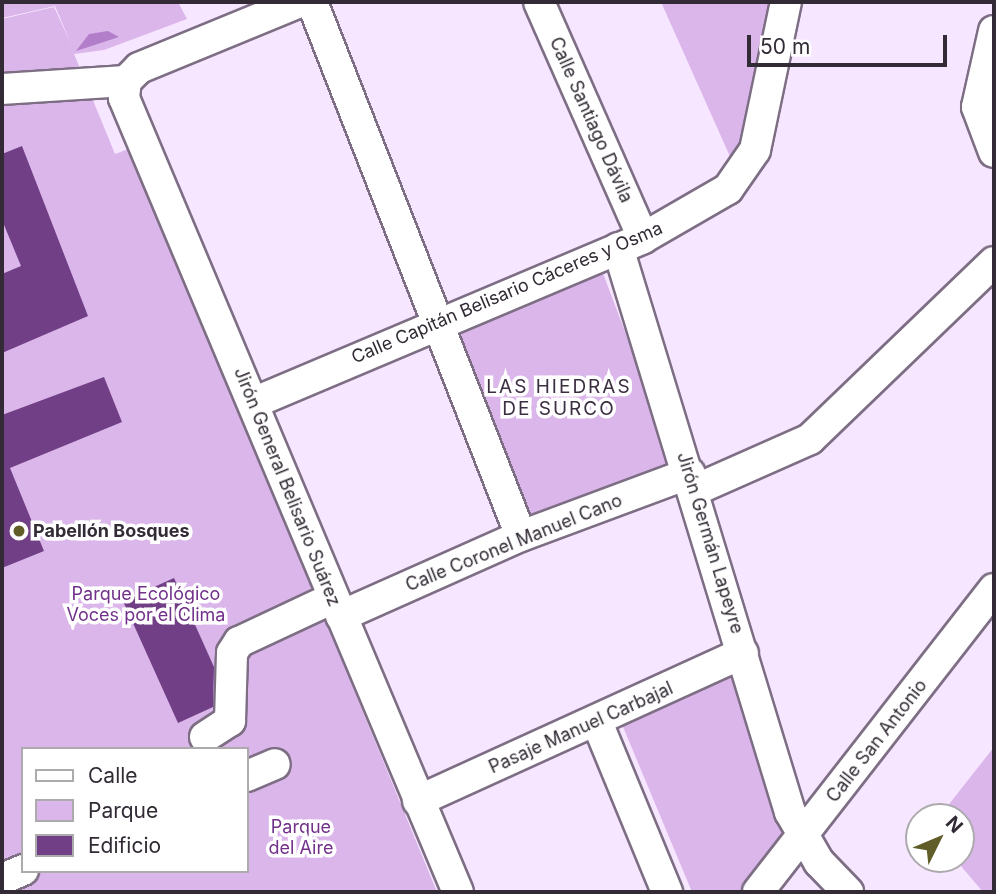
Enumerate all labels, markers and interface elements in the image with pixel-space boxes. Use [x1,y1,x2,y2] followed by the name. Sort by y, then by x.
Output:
[751,21,950,65] scale bar
[545,34,637,206] street label: Calle Santiago Dávila
[760,34,810,59] text: 50 m
[348,217,666,369] street label: Calle Capitán Belisario Cáceres y Osma
[229,364,345,610] street label: Jirón General Belisario Suárez
[488,376,630,420] district label: LAS HIEDRAS DE SURCO
[672,450,748,636] street label: Jirón Germán Lapeyre
[403,490,625,596] street label: Calle Coronel Manuel Cano
[33,520,190,542] place label: Pabellón Bosques
[11,523,27,539] marker: Pabellón Bosques
[67,584,225,626] park label: Parque Ecológico Voces por el Clima
[822,675,932,807] street label: Calle San Antonio
[486,678,676,778] street label: Pasaje Manuel Carbajal
[21,747,248,873] legend
[88,763,138,788] text: Calle
[88,798,158,823] text: Parque
[905,803,975,873] north arrow
[941,812,968,838] text: N
[269,817,333,860] park label: Parque del Aire
[88,833,161,858] text: Edificio

